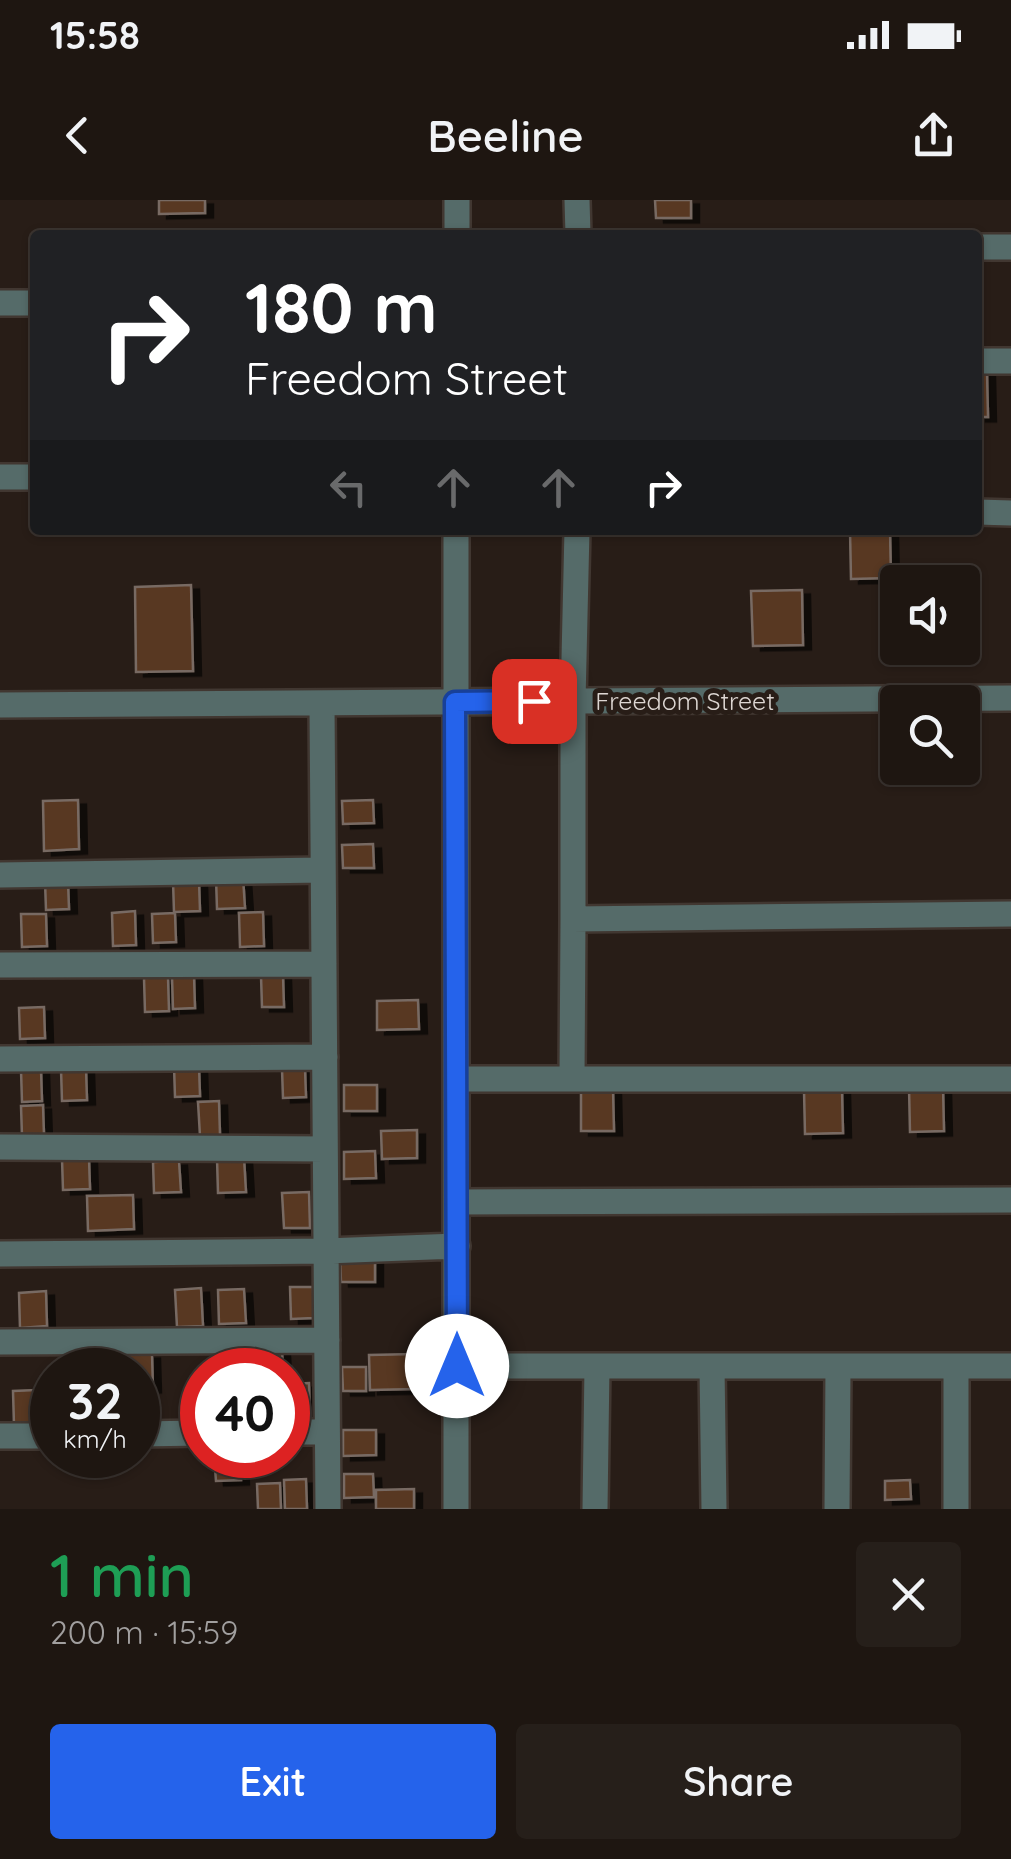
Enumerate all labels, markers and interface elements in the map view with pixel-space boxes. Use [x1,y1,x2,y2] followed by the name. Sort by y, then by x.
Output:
[50,11,140,59] text: 15:58
[427,107,584,163] text: Beeline
[50,108,105,163] icon: back
[906,108,961,163] icon: share
[245,263,438,351] text: 180 m
[80,270,210,400] icon: right
[245,350,568,406] text: Freedom Street
[321,460,376,515] icon: left
[426,460,481,515] icon: ahead
[531,460,586,515] icon: ahead
[636,460,691,515] icon: right
[880,565,980,785] map controls
[880,565,980,665] button: sound
[492,659,577,744] pin
[507,674,562,729] icon: arrive
[595,685,775,716] street label: Freedom Street
[880,685,980,785] button: search
[405,1314,509,1418] position arrow
[180,1348,310,1478] speed limit sign: 40
[67,1369,123,1432] text: 32
[63,1423,127,1454] text: km/h
[50,1537,194,1612] text: 1 min
[856,1542,961,1647] button: close
[50,1612,238,1652] text: 200 m · 15:59
[50,1724,496,1839] button: Exit
[516,1724,961,1839] button: Share

